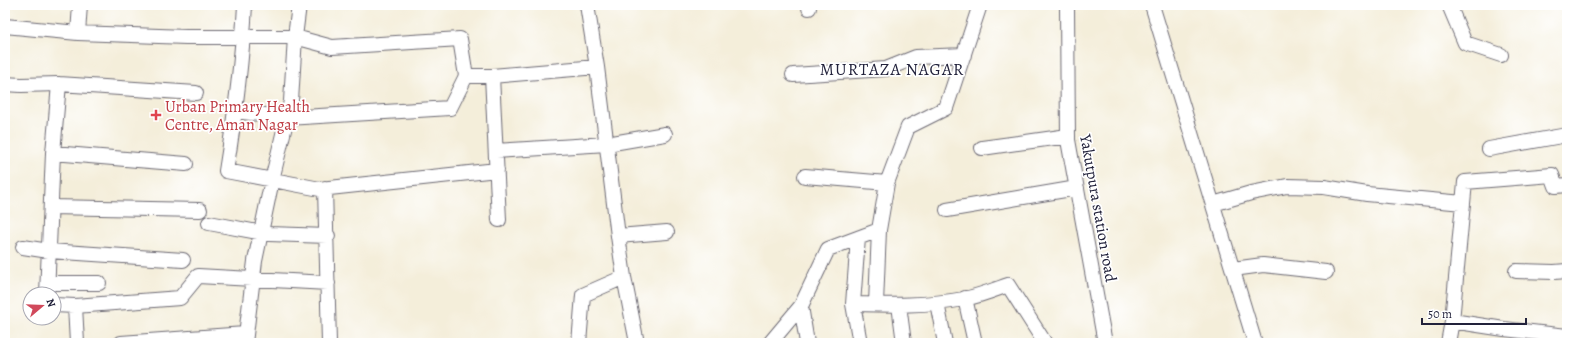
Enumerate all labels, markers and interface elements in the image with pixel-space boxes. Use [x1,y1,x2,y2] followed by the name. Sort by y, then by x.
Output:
[820,58,964,81] district label: MURTAZA NAGAR
[165,96,311,136] place label: Urban Primary Health Centre, Aman Nagar
[150,109,162,121] marker: Urban Primary Health Centre, Aman Nagar
[1074,132,1122,284] street label: Yakutpura station road
[22,286,62,326] north arrow
[43,297,59,309] text: N
[1422,300,1526,326] scale bar
[1428,306,1452,322] text: 50 m

